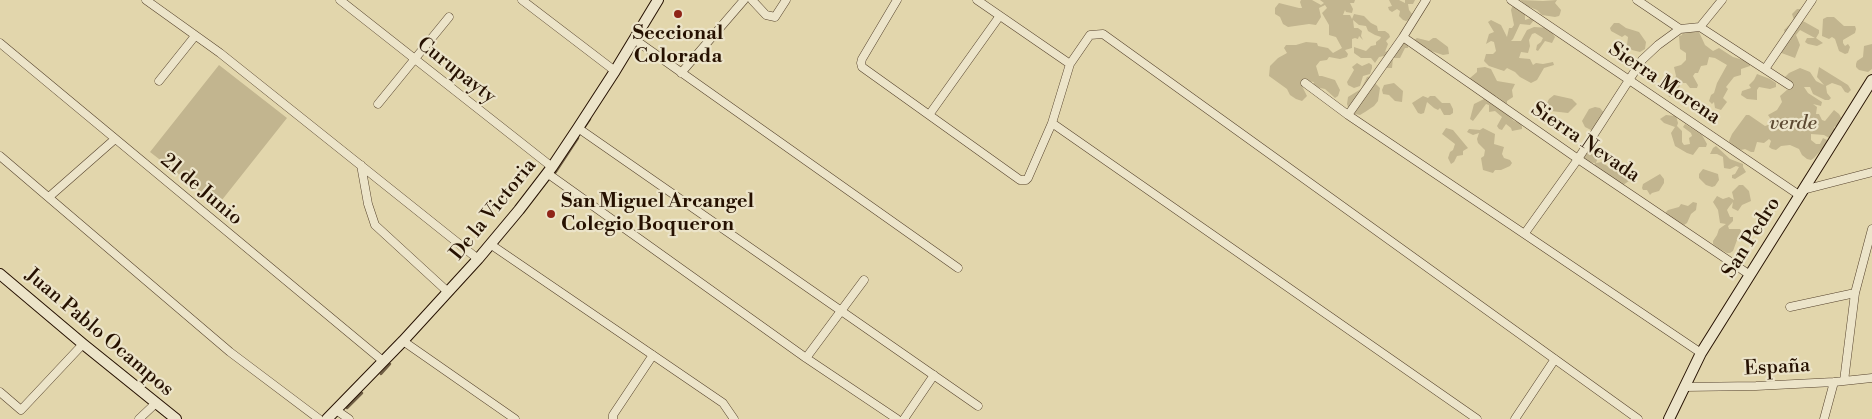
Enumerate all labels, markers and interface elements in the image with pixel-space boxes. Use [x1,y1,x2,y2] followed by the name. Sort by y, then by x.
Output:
[672,8,684,20] marker: Seccional Colorada
[633,22,723,69] place label: Seccional Colorada
[412,33,500,109] street label: Curupayty
[1604,38,1724,130] street label: Sierra Morena
[1526,98,1644,188] street label: Sierra Nevada
[1769,112,1817,136] park label: verde
[155,149,247,231] street label: 21 de Junio
[446,154,542,266] street label: De la Victoria
[561,190,754,237] place label: San Miguel Arcangel Colegio Boqueron
[1718,193,1786,283] street label: San Pedro
[545,208,557,220] marker: San Miguel Arcangel Colegio Boqueron
[20,264,178,402] street label: Juan Pablo Ocampos
[1743,354,1811,382] street label: España

